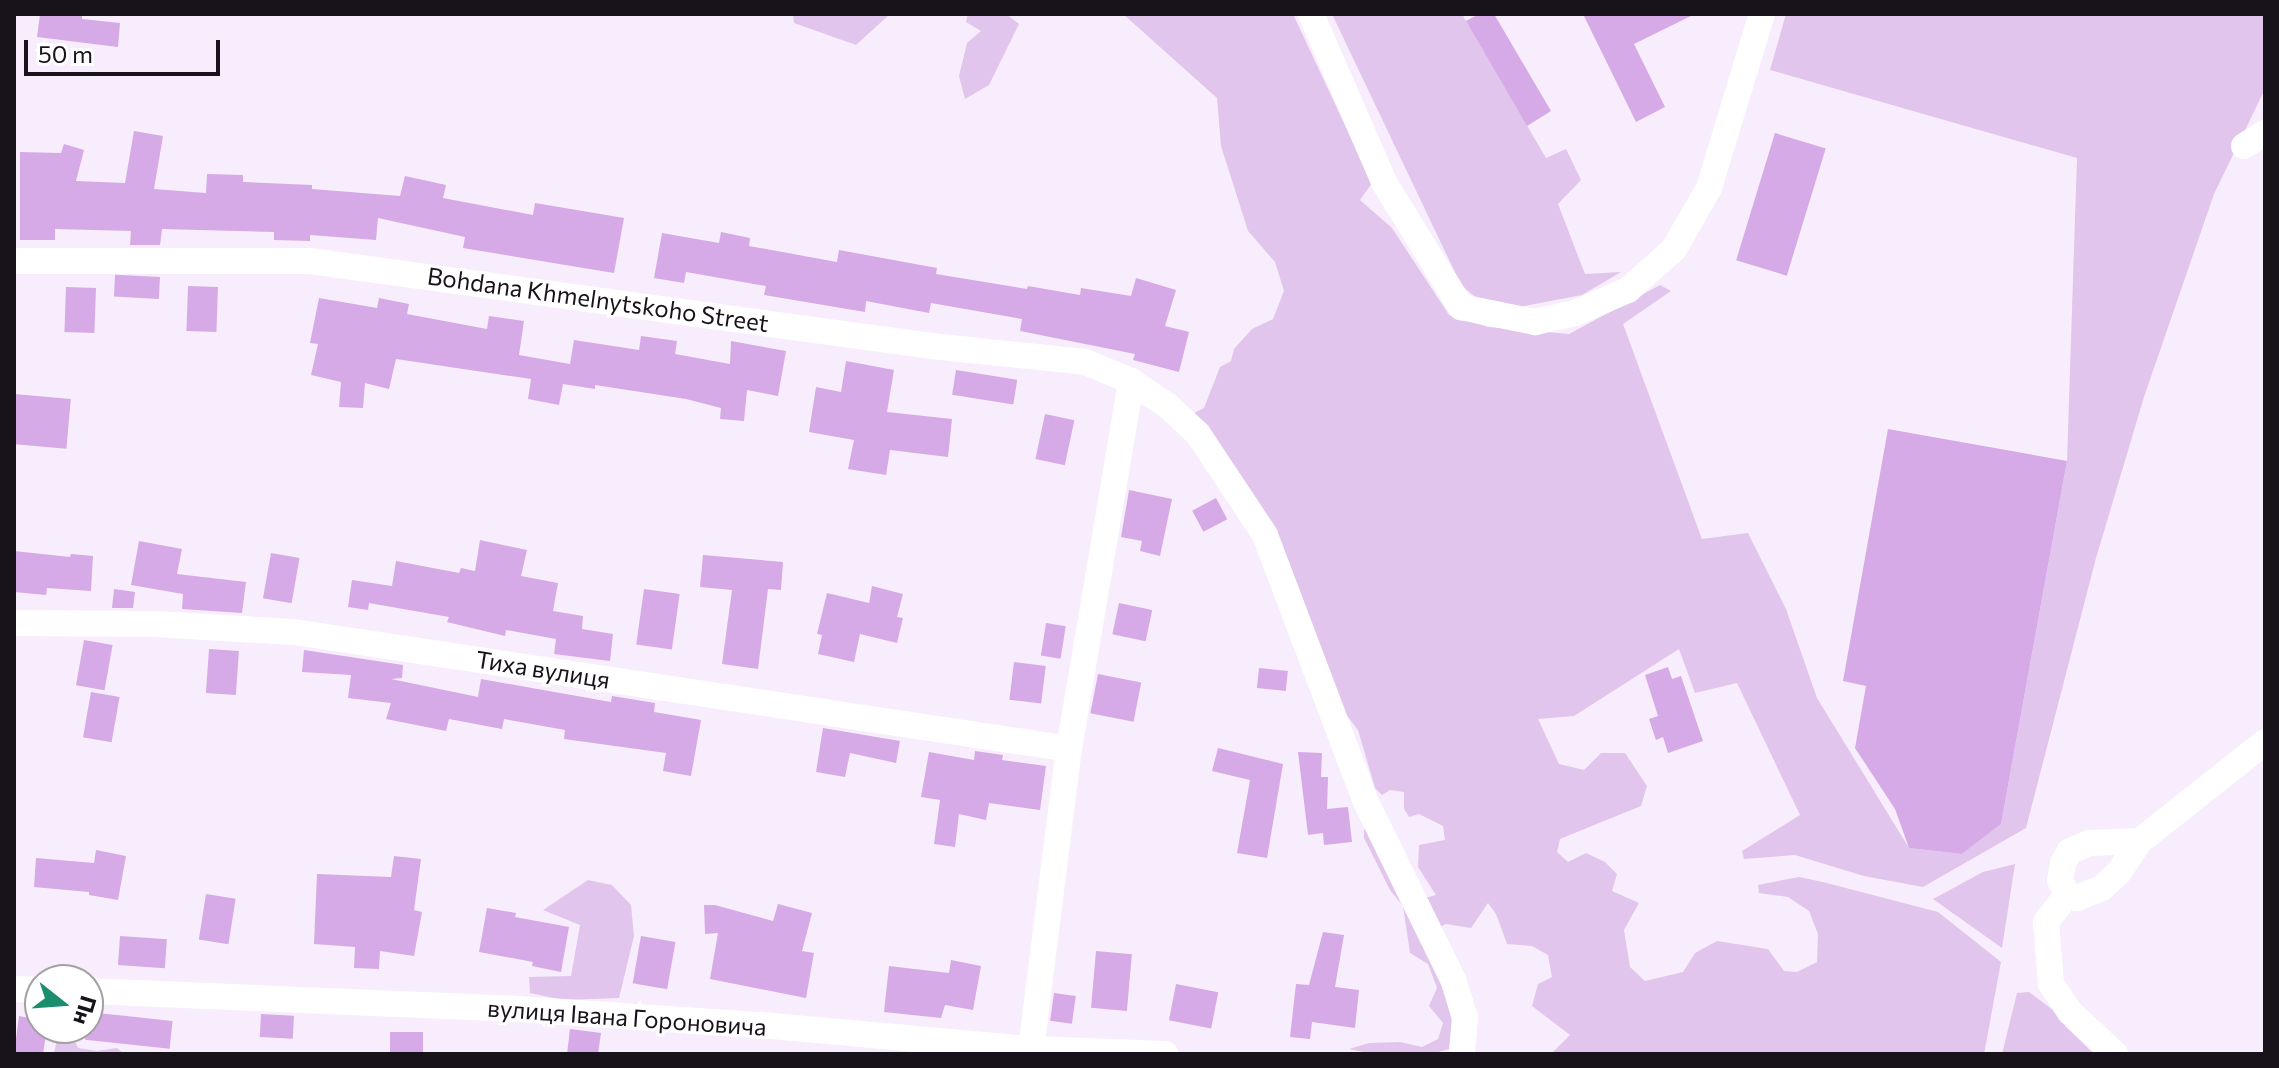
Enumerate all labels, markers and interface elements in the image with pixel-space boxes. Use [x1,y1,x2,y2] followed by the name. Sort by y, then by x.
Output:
[28,24,224,74] scale bar
[38,39,93,68] text: 50 m
[425,261,771,337] street label: Bohdana Khmelnytskoho Street
[474,644,612,694] street label: Тиха вулиця
[24,964,104,1044] north arrow
[68,993,103,1028] text: Пн
[486,993,768,1041] street label: вулиця Івана Гороновича

